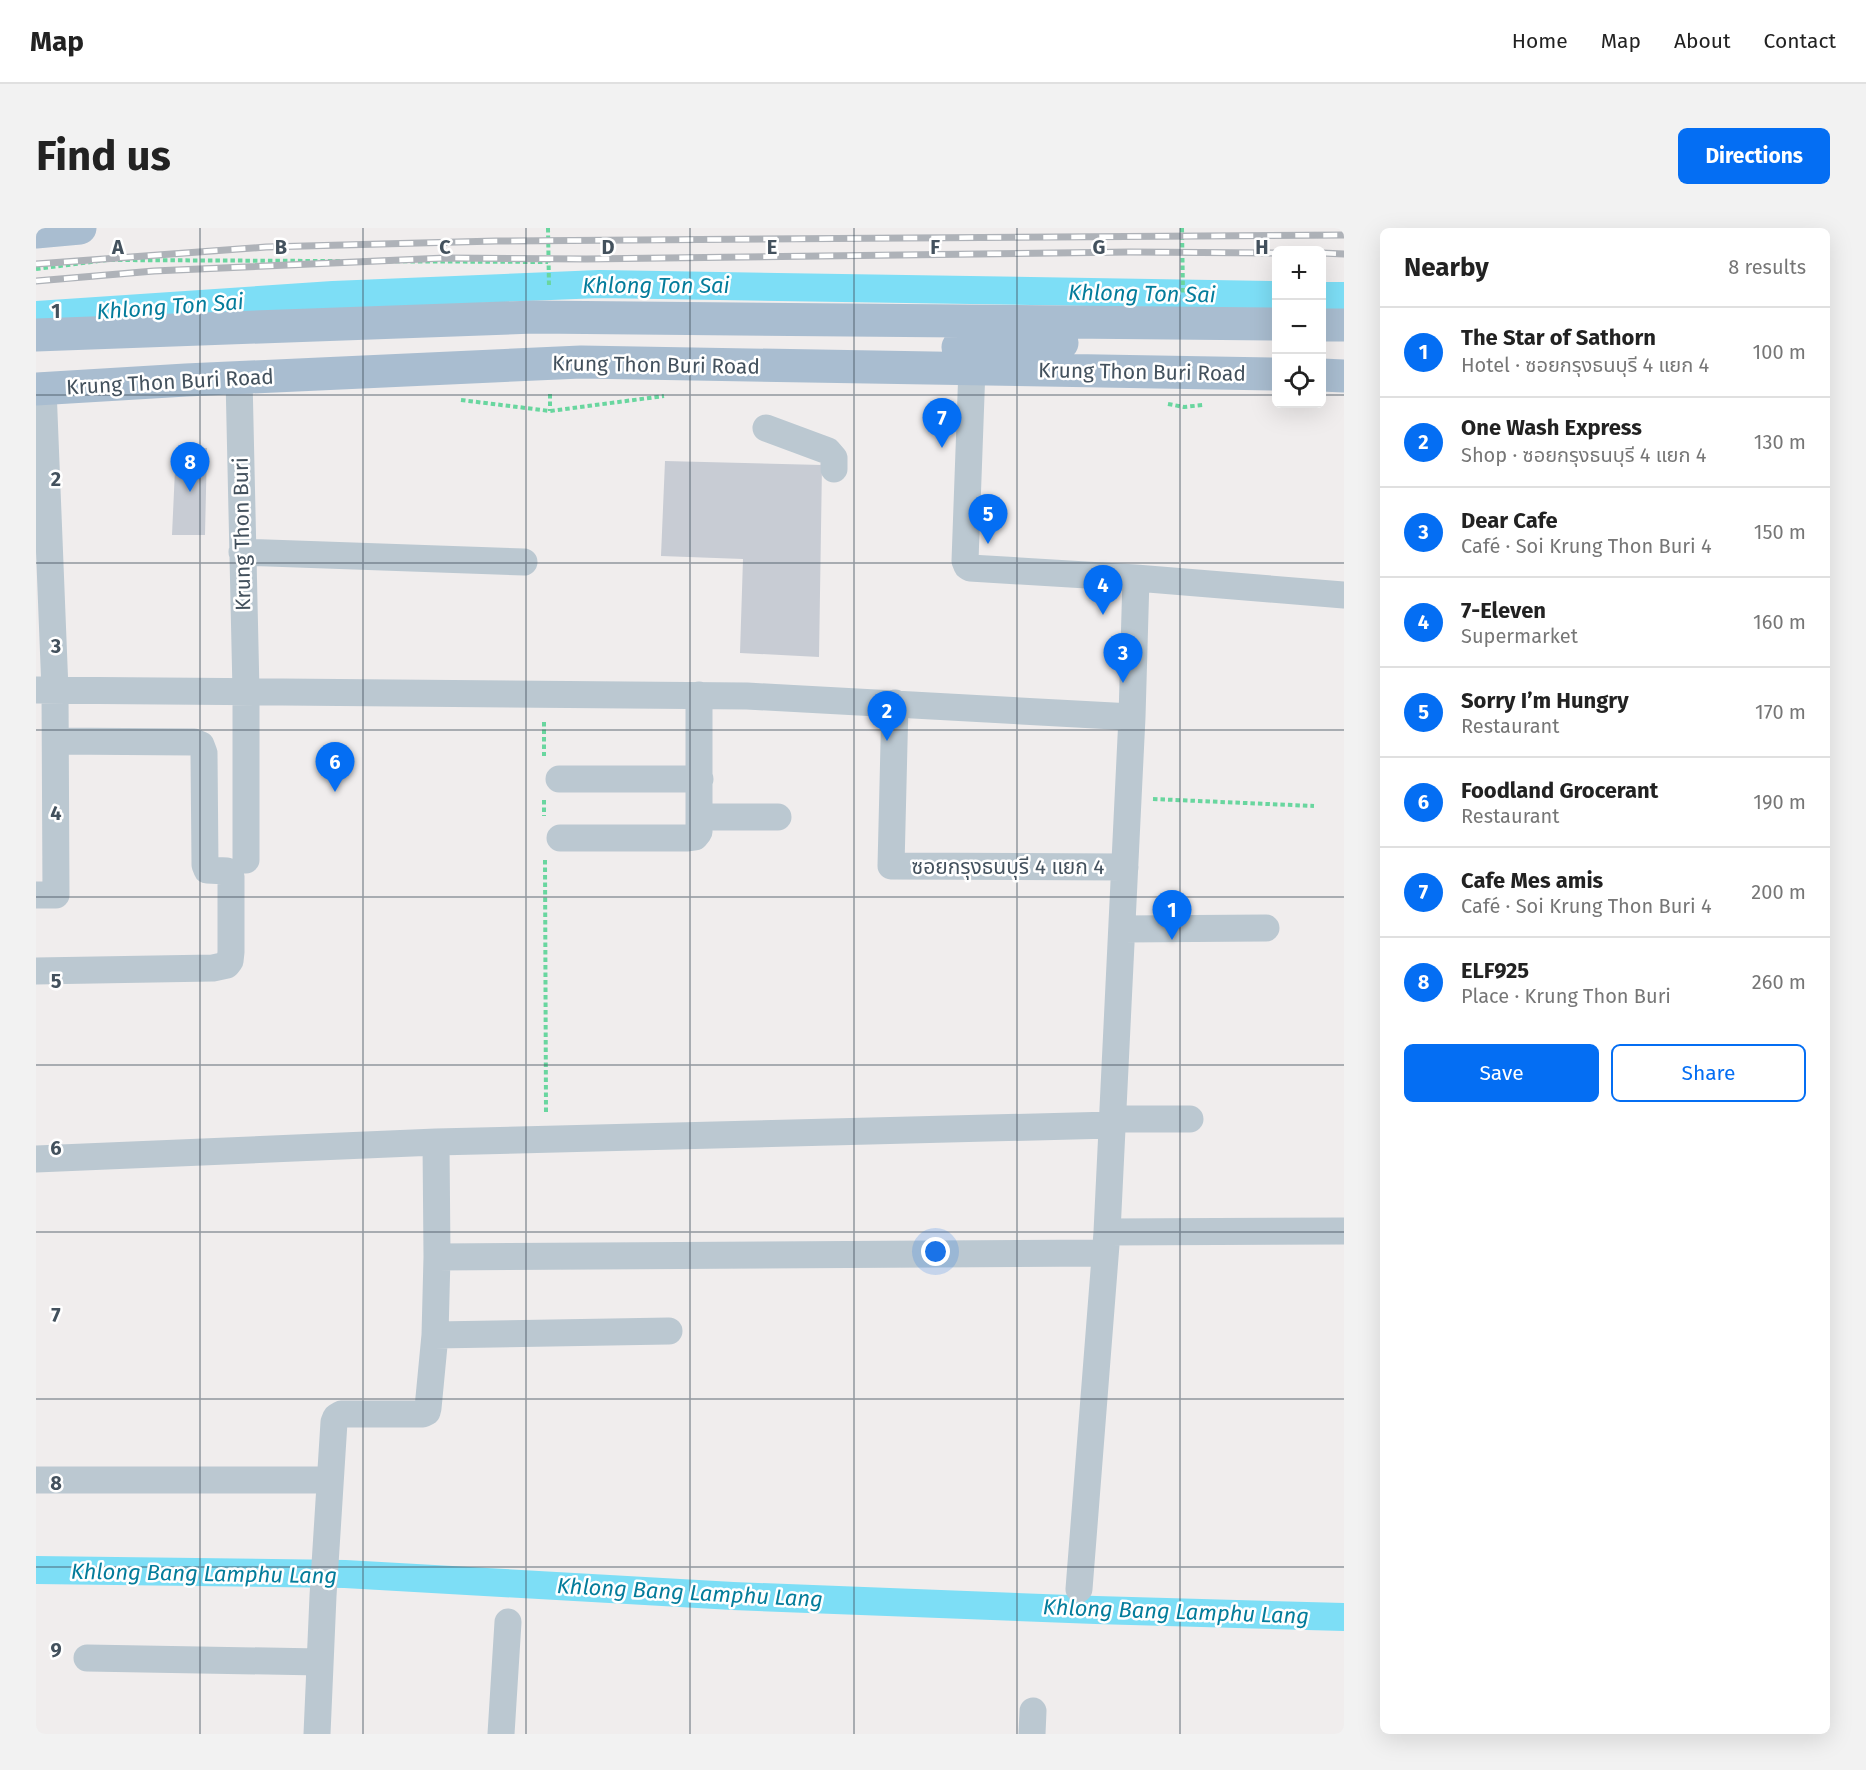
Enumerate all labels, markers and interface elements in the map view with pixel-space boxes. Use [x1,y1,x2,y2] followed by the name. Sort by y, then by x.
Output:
[30,25,84,58] text: Map
[1512,28,1568,54] text: Home
[1601,28,1641,54] text: Map
[1674,28,1731,54] text: About
[1764,28,1836,54] text: Contact
[1678,128,1830,184] button: Directions
[36,131,171,181] text: Find us
[111,235,125,259] text: A
[275,235,287,259] text: B
[439,235,451,259] text: C
[601,235,615,259] text: D
[767,235,777,259] text: E
[930,235,940,259] text: F
[1093,235,1105,259] text: G
[1255,235,1269,259] text: H
[1272,246,1326,408] map controls
[1272,246,1326,300] button: +
[1404,252,1489,283] text: Nearby
[1728,255,1806,279] text: 8 results
[582,272,730,299] water label: Khlong Ton Sai
[1068,279,1216,308] water label: Khlong Ton Sai
[96,288,245,325] water label: Khlong Ton Sai
[51,299,61,323] text: 1
[1272,300,1326,354] button: −
[1461,324,1656,351] text: The Star of Sathorn
[1419,340,1428,364] text: 1
[1753,340,1806,364] text: 100 m
[552,350,760,380] street label: Krung Thon Buri Road
[1461,353,1709,377] text: Hotel · ซอยกรุงธนบุรี 4 แยก 4
[1272,354,1326,408] button: locate
[1038,357,1246,387] street label: Krung Thon Buri Road
[66,364,274,400] street label: Krung Thon Buri Road
[922,398,962,448] pin: 7
[1461,414,1642,441] text: One Wash Express
[1418,430,1429,454] text: 2
[1754,430,1806,454] text: 130 m
[170,442,210,492] pin: 8
[1461,443,1706,467] text: Shop · ซอยกรุงธนบุรี 4 แยก 4
[228,457,256,611] street label: Krung Thon Buri
[51,467,61,491] text: 2
[968,494,1008,544] pin: 5
[1461,507,1558,534] text: Dear Cafe
[1418,520,1429,544] text: 3
[1754,520,1806,544] text: 150 m
[1461,534,1712,558] text: Café · Soi Krung Thon Buri 4
[1084,566,1122,615] pin: 4
[1461,597,1546,624] text: 7-Eleven
[1418,610,1429,634] text: 4
[1753,610,1806,634] text: 160 m
[1461,624,1578,648] text: Supermarket
[50,634,61,658] text: 3
[1104,634,1142,683] pin: 3
[1461,687,1629,714] text: Sorry I’m Hungry
[868,692,906,741] pin: 2
[1418,700,1429,724] text: 5
[1755,700,1806,724] text: 170 m
[1461,714,1559,738] text: Restaurant
[316,742,354,792] pin: 6
[1461,777,1658,804] text: Foodland Grocerant
[1418,790,1429,814] text: 6
[1753,790,1806,814] text: 190 m
[50,801,62,825] text: 4
[1461,804,1559,828] text: Restaurant
[912,854,1104,880] street label: ซอยกรุงธนบุรี 4 แยก 4
[1461,867,1603,894] text: Cafe Mes amis
[1419,880,1428,904] text: 7
[1751,880,1806,904] text: 200 m
[1152,890,1192,940] pin: 1
[1461,894,1712,918] text: Café · Soi Krung Thon Buri 4
[1461,957,1529,984] text: ELF925
[51,969,62,993] text: 5
[1418,970,1429,994] text: 8
[1752,970,1806,994] text: 260 m
[1461,984,1671,1008] text: Place · Krung Thon Buri
[1404,1044,1599,1102] button: Save
[1611,1044,1806,1102] button: Share
[50,1136,62,1160] text: 6
[921,1237,950,1266] your location
[51,1303,61,1327] text: 7
[50,1471,62,1495] text: 8
[71,1558,337,1589] water label: Khlong Bang Lamphu Lang
[556,1572,824,1613] water label: Khlong Bang Lamphu Lang
[1042,1593,1310,1630] water label: Khlong Bang Lamphu Lang
[50,1638,62,1662] text: 9

